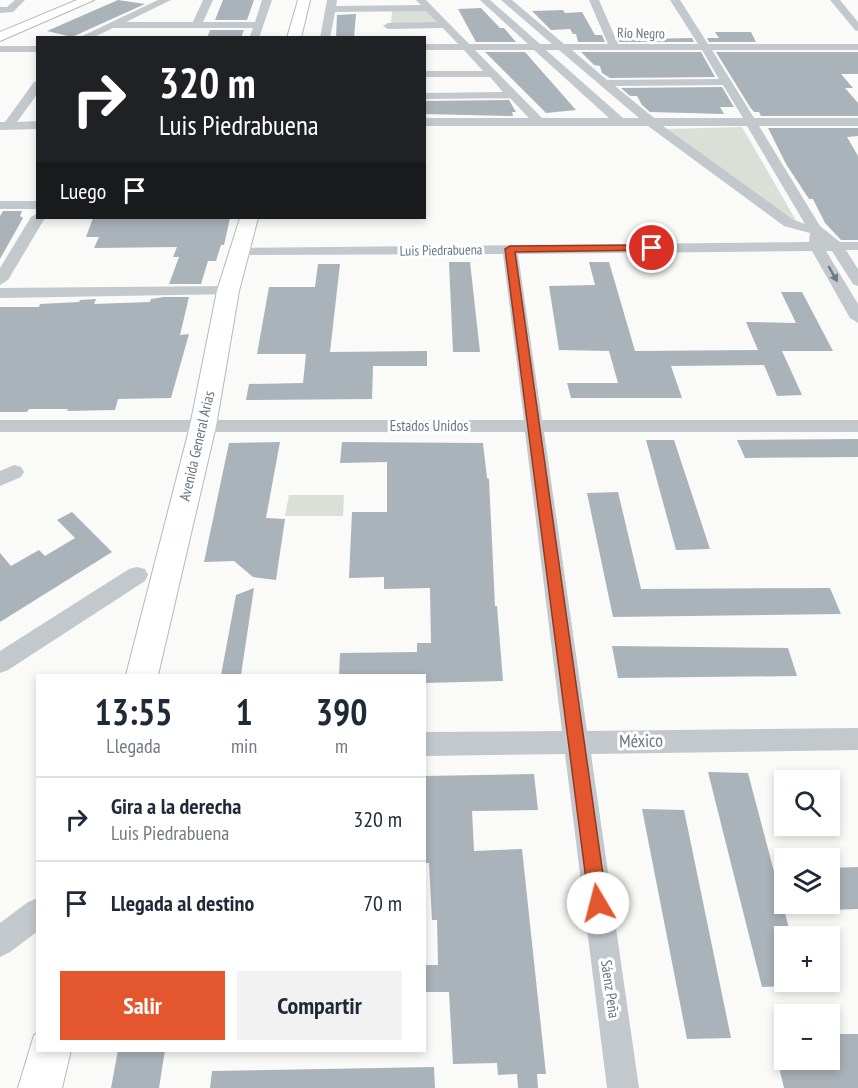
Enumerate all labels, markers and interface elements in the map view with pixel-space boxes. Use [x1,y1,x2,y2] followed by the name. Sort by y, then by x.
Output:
[617,24,665,42] street label: Río Negro
[159,55,256,110] text: 320 m
[60,60,138,138] icon: right
[159,108,319,142] text: Luis Piedrabuena
[118,174,151,207] icon: arrive
[60,177,106,205] text: Luego
[626,222,677,273] pin
[635,231,668,264] icon: arrive
[399,240,483,260] street label: Luis Piedrabuena
[828,266,838,283] one-way arrow
[175,389,218,503] street label: Avenida General Arias
[390,416,468,435] street label: Estados Unidos
[95,688,172,735] text: 13:55
[235,688,253,735] text: 1
[316,688,367,735] text: 390
[619,729,663,752] street label: México
[106,733,161,759] text: Llegada
[231,733,257,759] text: min
[335,733,348,759] text: m
[774,770,840,1070] map controls
[774,770,840,836] button: search
[111,792,241,820] text: Gira a la derecha
[60,803,93,836] icon: right
[353,805,402,833] text: 320 m
[111,820,229,846] text: Luis Piedrabuena
[774,848,840,914] button: layers
[566,871,630,935] position arrow
[60,887,93,920] icon: arrive
[111,889,254,917] text: Llegada al destino
[363,889,402,917] text: 70 m
[774,926,840,992] button: +
[597,959,624,1019] street label: Sáenz Peña
[60,971,225,1040] button: Salir
[237,971,402,1040] button: Compartir
[774,1004,840,1070] button: −

